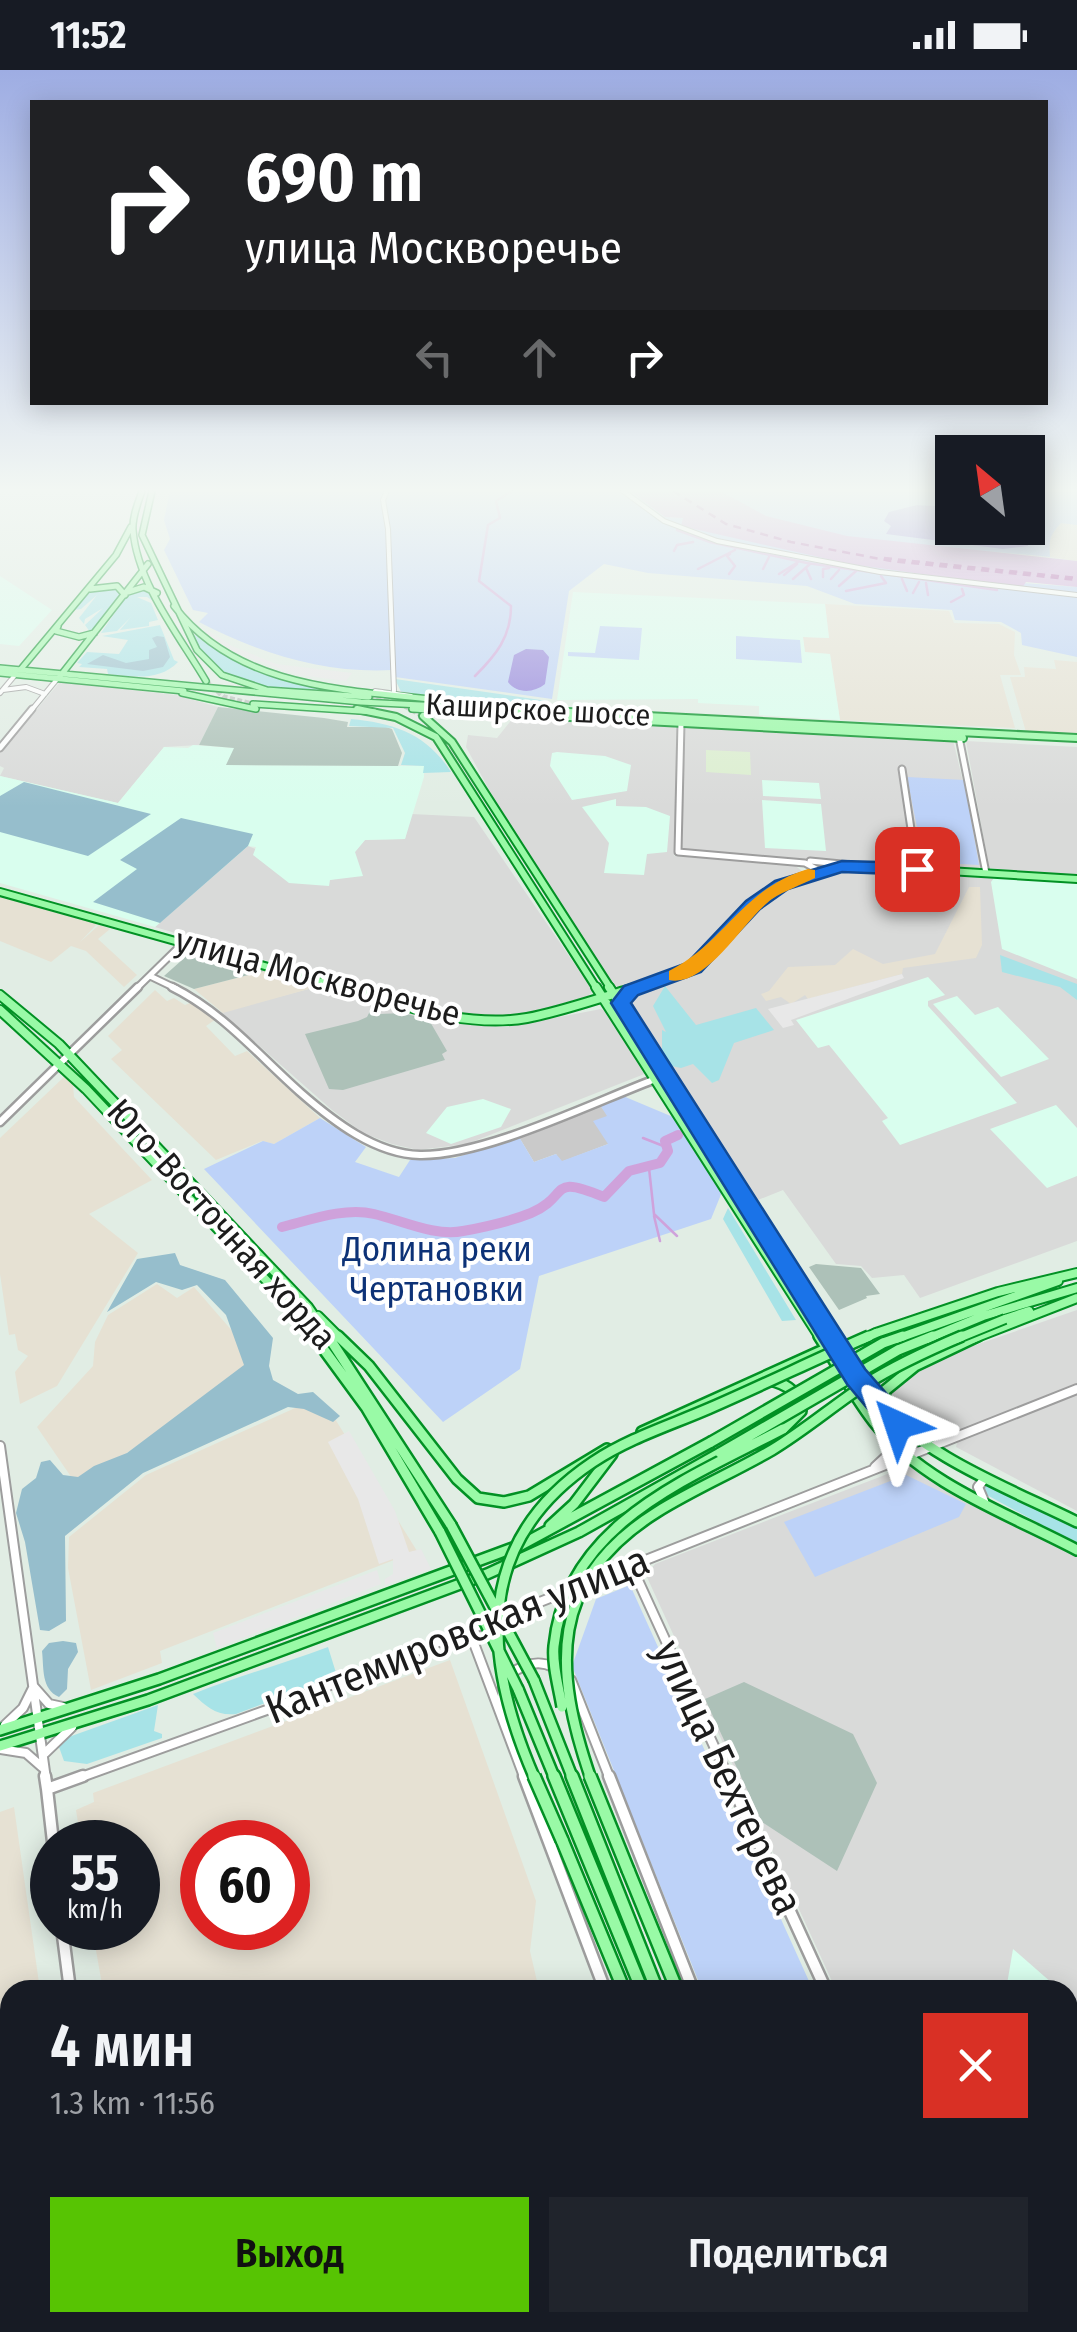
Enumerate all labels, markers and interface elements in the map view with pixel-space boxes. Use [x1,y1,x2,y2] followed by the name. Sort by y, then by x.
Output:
[50,12,126,58] text: 11:52
[245,136,423,220] text: 690 m
[80,140,210,270] icon: right
[245,221,622,275] text: улица Москворечье
[407,330,462,385] icon: left
[512,330,567,385] icon: ahead
[617,330,672,385] icon: right
[935,435,1045,545] north arrow
[935,435,1045,545] map controls
[425,686,651,734] street label: Каширское шоссе
[875,827,960,912] pin
[890,842,945,897] icon: arrive
[171,919,465,1035] street label: улица Москворечье
[99,1090,345,1358] street label: Юго-Восточная хорда
[341,1228,532,1310] park label: Долина реки Чертановки
[846,1373,950,1477] position arrow
[258,1535,656,1735] street label: Кантемировская улица
[643,1632,814,1923] street label: улица Бехтерева
[180,1820,310,1950] speed limit sign: 60
[71,1843,119,1903] text: 55
[67,1895,123,1925] text: km/h
[50,2010,194,2082] text: 4 мин
[923,2013,1028,2118] button: close
[50,2084,215,2122] text: 1.3 km · 11:56
[50,2197,529,2312] button: Выход
[549,2197,1028,2312] button: Поделиться

